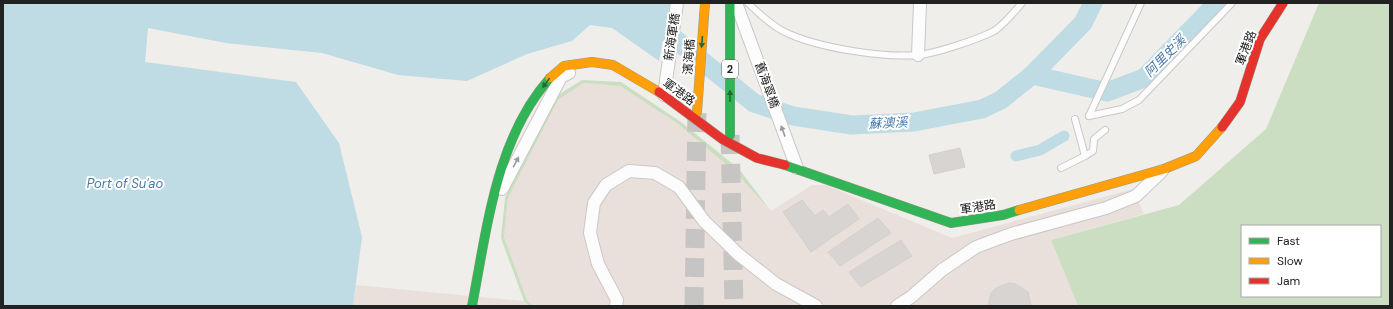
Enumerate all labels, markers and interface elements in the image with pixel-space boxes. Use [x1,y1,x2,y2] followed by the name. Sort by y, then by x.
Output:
[661,12,683,62] street label: 新海軍橋
[1232,28,1260,68] street label: 軍港路
[1141,30,1191,80] water label: 阿里史溪
[698,36,705,48] one-way arrow
[680,38,698,76] street label: 濱海橋
[722,60,738,78] road number: 2
[751,60,783,110] street label: 舊海軍橋
[660,75,698,109] street label: 軍港路
[542,78,550,89] one-way arrow
[727,89,733,102] one-way arrow
[868,113,910,133] water label: 蘇澳溪
[780,125,786,137] one-way arrow
[513,157,520,168] one-way arrow
[87,175,164,192] water label: Port of Su'ao
[959,196,997,218] street label: 軍港路
[1241,225,1381,297] legend
[1277,233,1300,249] text: Fast
[1277,253,1303,269] text: Slow
[1277,273,1300,289] text: Jam

